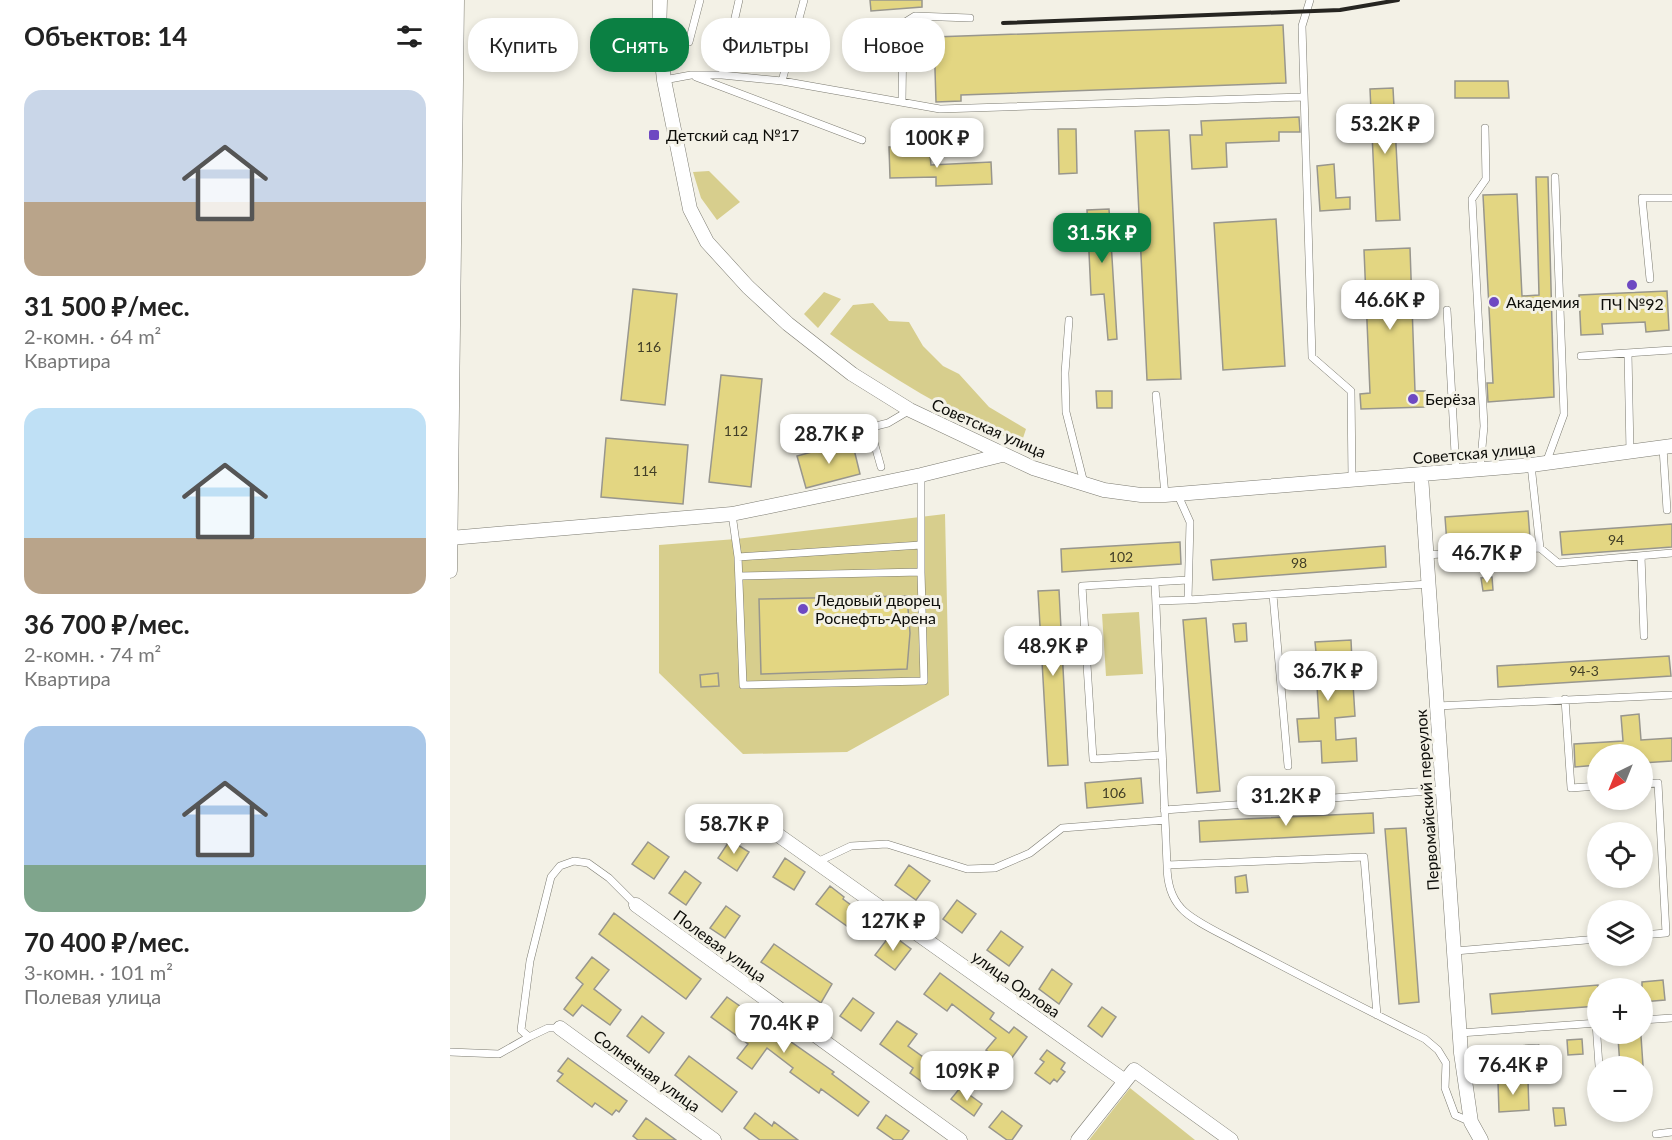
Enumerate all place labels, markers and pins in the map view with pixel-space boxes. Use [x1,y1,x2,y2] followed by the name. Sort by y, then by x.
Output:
[1330,104,1440,155] pin: 53.2K ₽
[888,118,986,169] pin: 100K ₽
[666,125,799,144] place label: Детский сад №17
[647,128,661,142] marker: Детский сад №17
[1047,213,1157,264] pin: 31.5K ₽
[1625,278,1639,292] marker: ПЧ №92
[1335,280,1445,331] pin: 46.6K ₽
[1506,292,1580,311] place label: Академия
[1600,294,1664,313] place label: ПЧ №92
[1487,295,1501,309] marker: Академия
[1425,389,1476,408] place label: Берёза
[1406,392,1420,406] marker: Берёза
[774,414,884,465] pin: 28.7K ₽
[1432,533,1542,584] pin: 46.7K ₽
[814,590,941,627] place label: Ледовый дворец Роснефть-Арена
[796,602,810,616] marker: Ледовый дворец Роснефть-Арена
[998,626,1108,677] pin: 48.9K ₽
[1273,651,1383,702] pin: 36.7K ₽
[1231,776,1341,827] pin: 31.2K ₽
[679,804,789,855] pin: 58.7K ₽
[844,901,942,952] pin: 127K ₽
[729,1003,839,1054] pin: 70.4K ₽
[1458,1045,1568,1096] pin: 76.4K ₽
[918,1051,1016,1102] pin: 109K ₽

